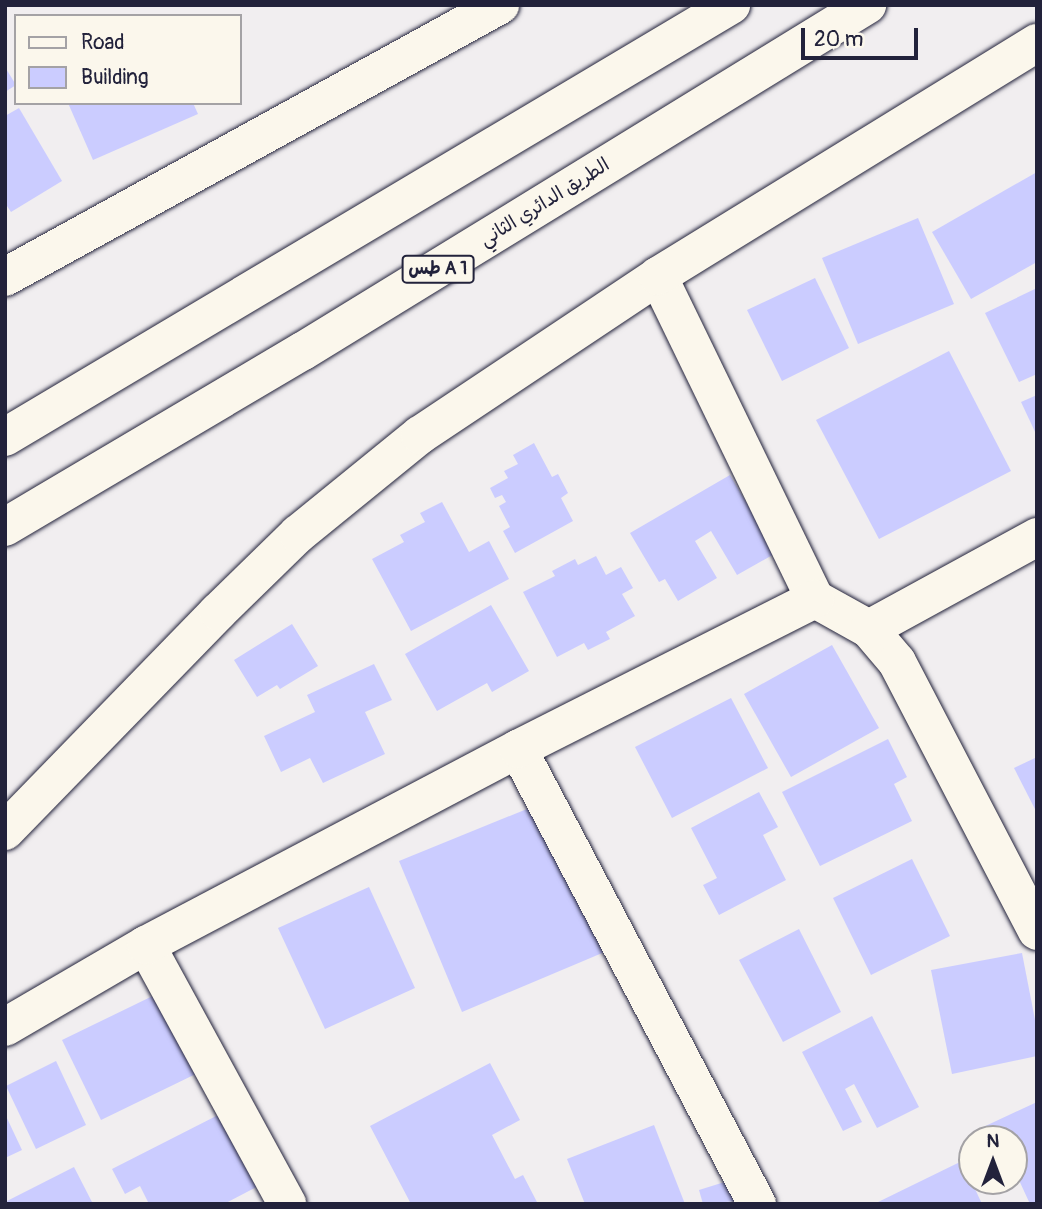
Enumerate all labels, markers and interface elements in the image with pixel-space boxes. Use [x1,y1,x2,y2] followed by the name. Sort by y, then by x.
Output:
[14,14,242,105] legend
[804,14,921,58] scale bar
[814,26,863,53] text: 20 m
[81,29,125,56] text: Road
[81,64,148,91] text: Building
[476,154,614,252] street label: الطريق الدائري الثاني
[401,255,475,284] road number: طس A 1
[958,1125,1028,1195] north arrow
[987,1129,999,1153] text: N

